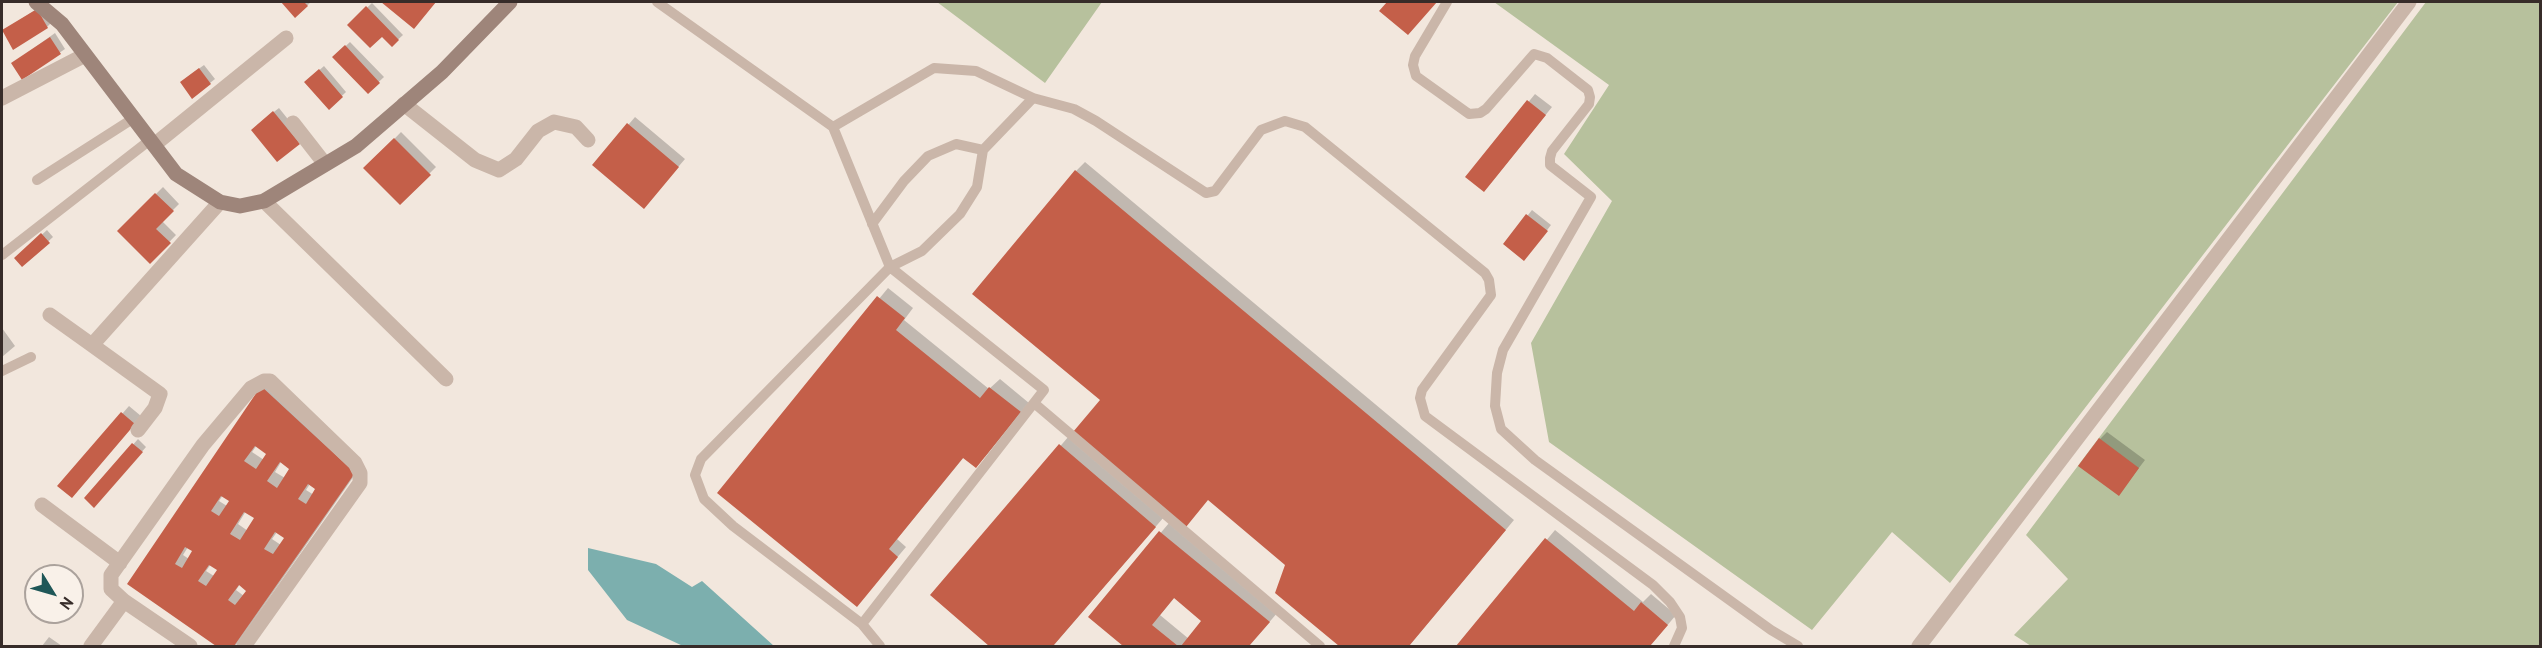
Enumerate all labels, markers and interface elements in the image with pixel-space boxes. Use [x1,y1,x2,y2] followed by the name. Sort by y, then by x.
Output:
[24,564,84,624] north arrow
[56,593,78,614] text: N

